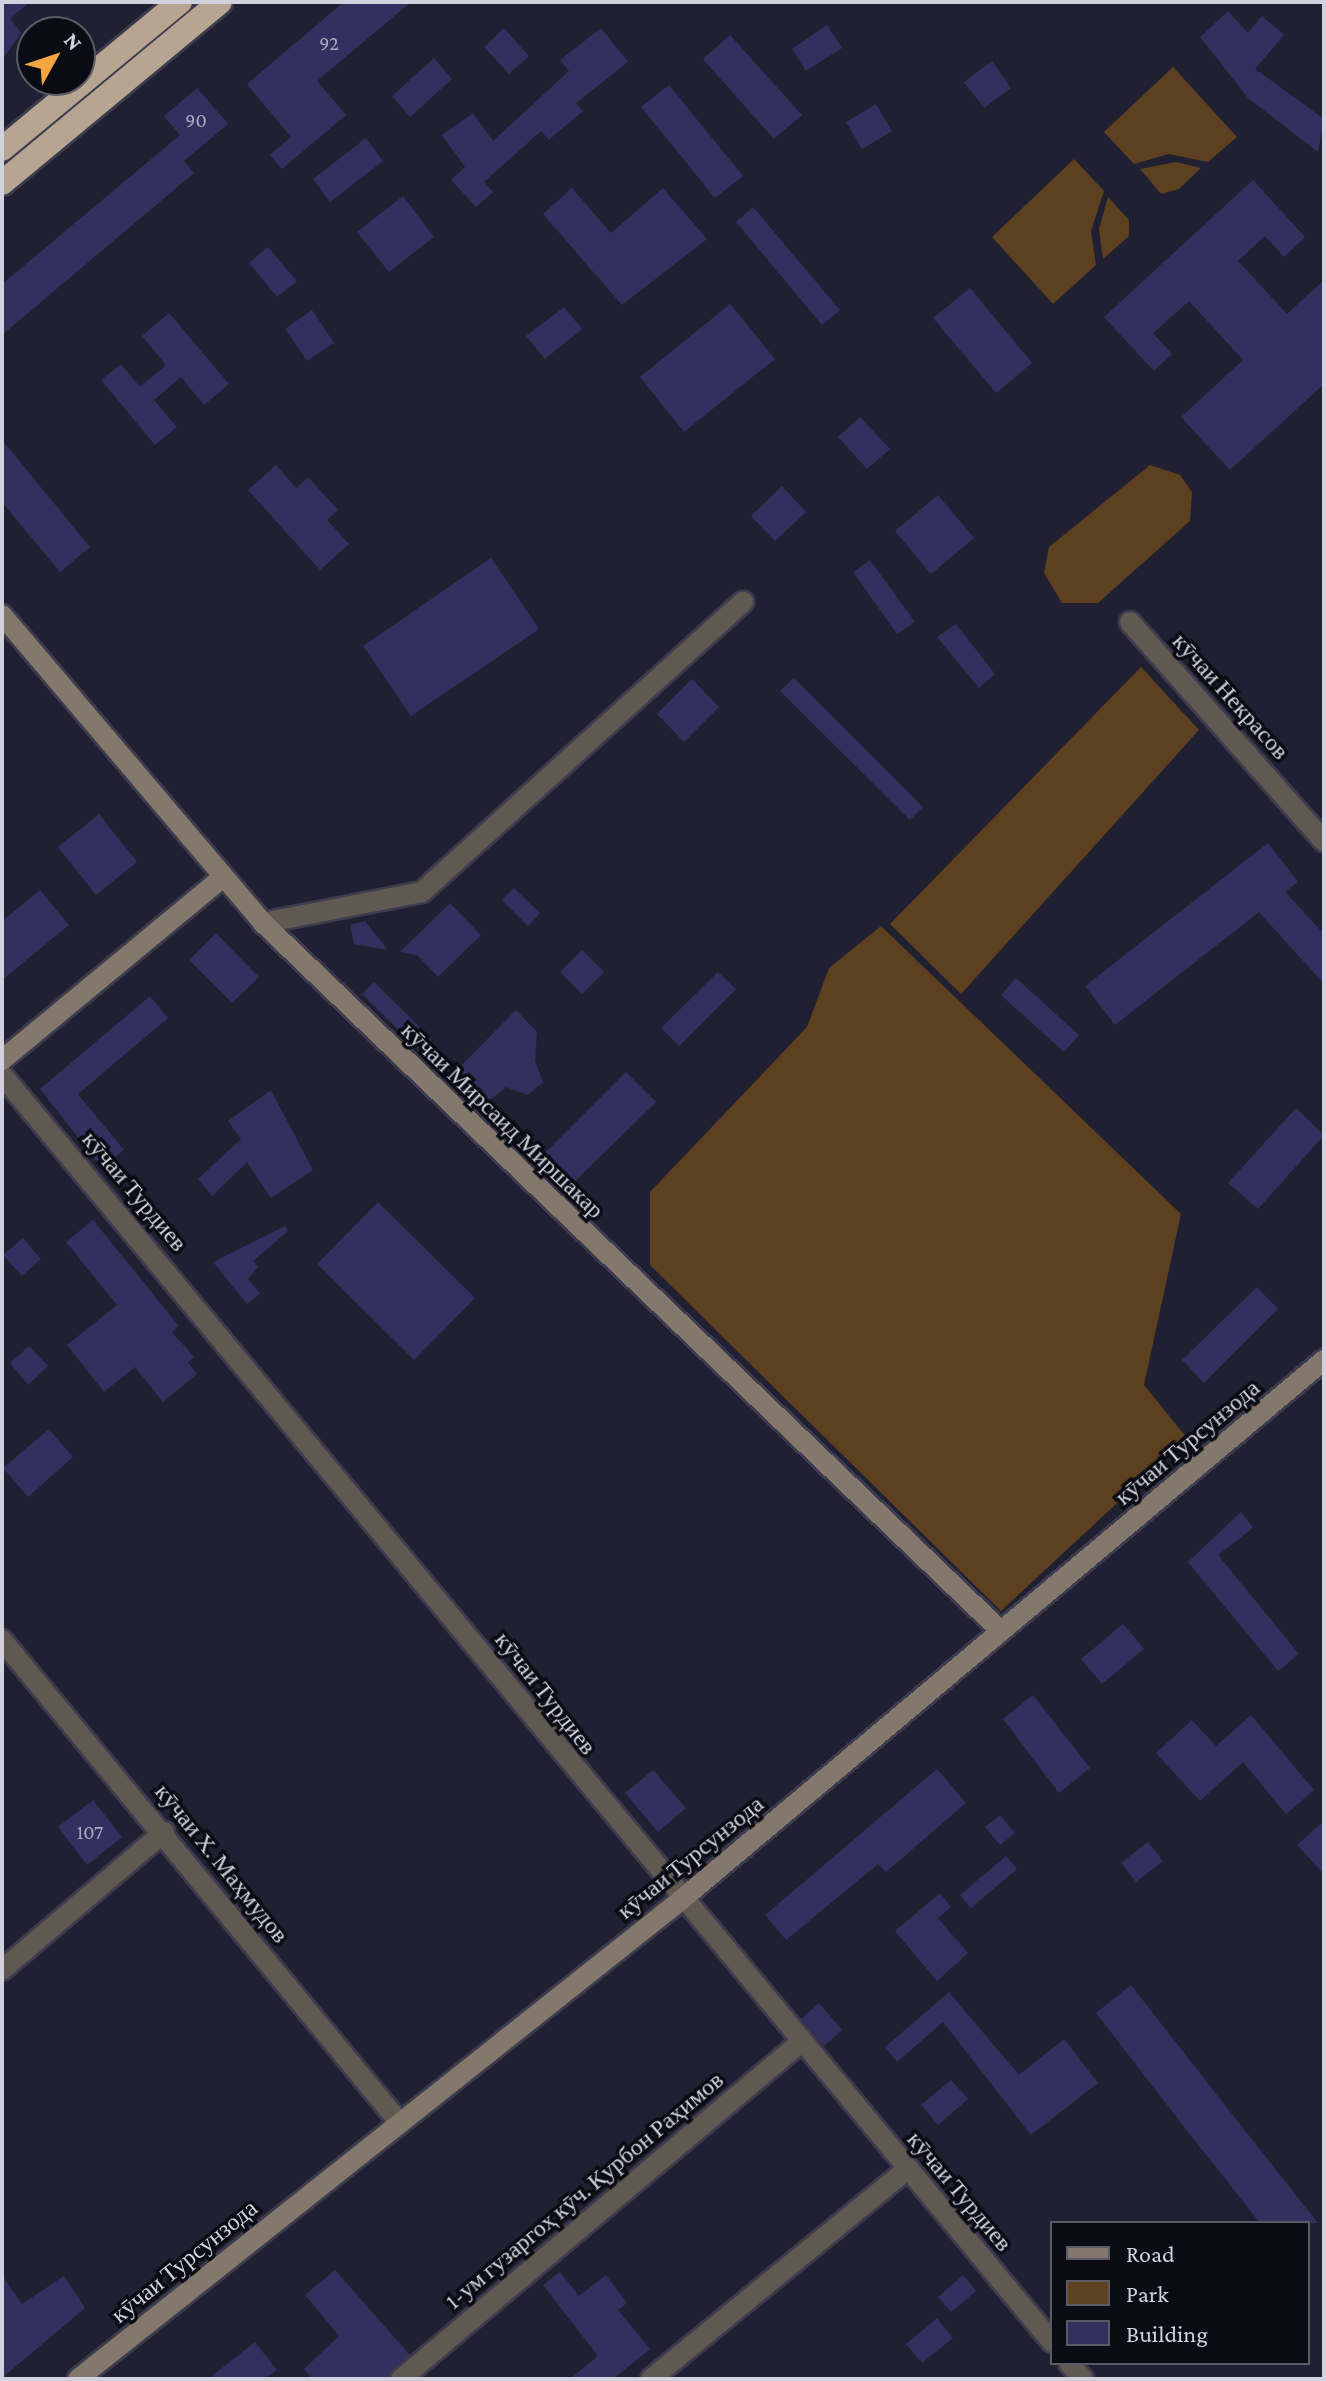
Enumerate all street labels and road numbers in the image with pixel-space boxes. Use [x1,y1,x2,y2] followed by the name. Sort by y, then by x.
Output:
[1159,618,1303,774] street label: кӯчаи Некрасов
[383,1003,623,1237] street label: кӯчаи Мирсаид Миршакар
[70,1117,200,1265] street label: кӯчаи Турдиев
[1098,1364,1276,1520] street label: кӯчаи Турсунзода
[483,1617,609,1769] street label: кӯчаи Турдиев
[144,1771,300,1955] street label: кӯчаи Х. Маҳмудов
[600,1780,780,1934] street label: кӯчаи Турсунзода
[423,2052,745,2328] street label: 1-ум гузаргоҳ кӯч. Қурбон Раҳимов
[895,2117,1025,2265] street label: кӯчаи Турдиев
[94,2184,274,2338] street label: кӯчаи Турсунзода

